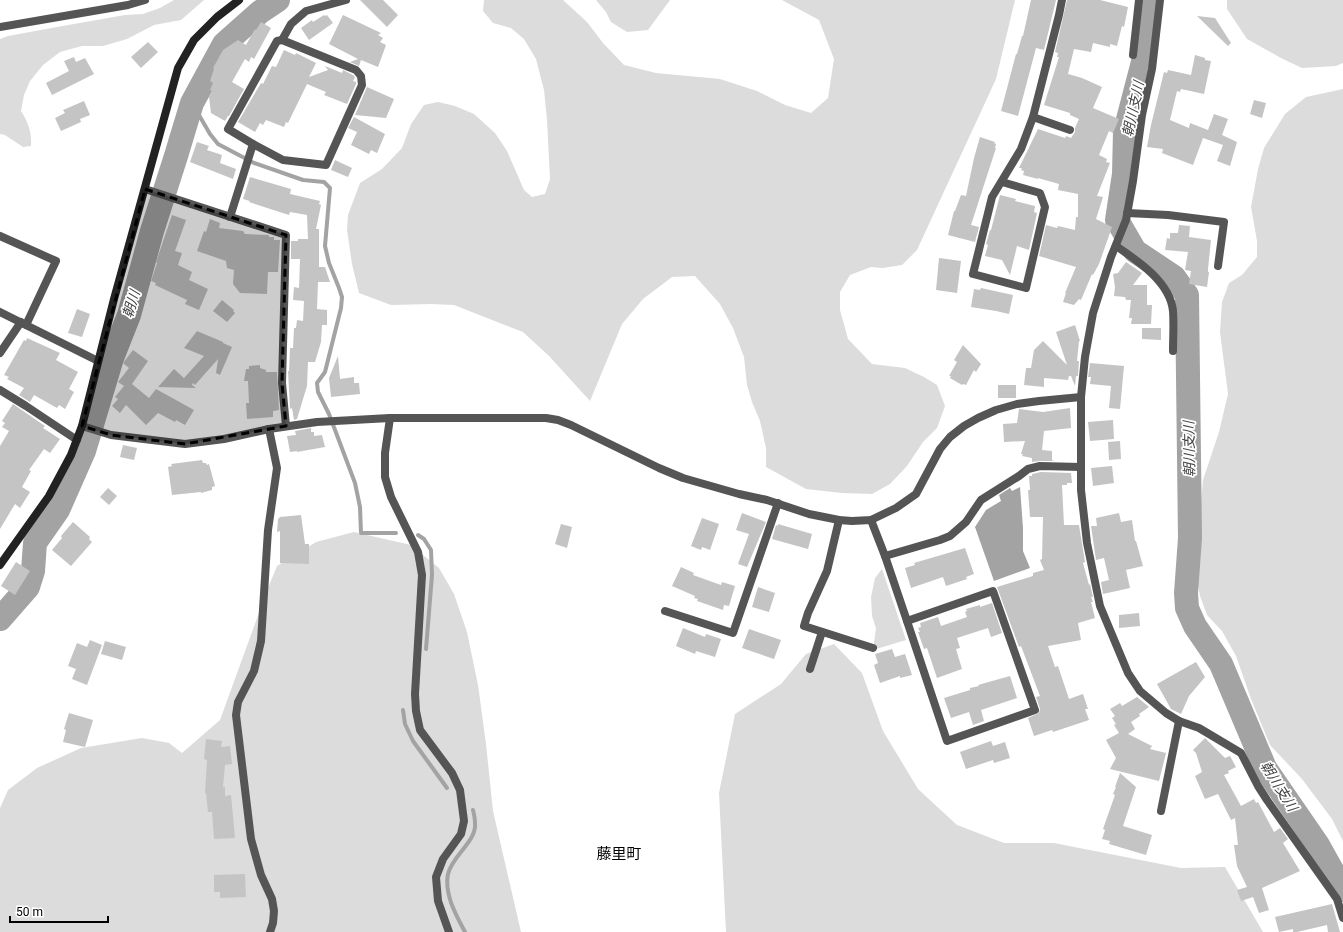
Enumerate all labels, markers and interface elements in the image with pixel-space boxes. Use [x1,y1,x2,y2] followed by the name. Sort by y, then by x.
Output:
[1119,78,1147,138] water label: 朝川支川
[119,286,143,320] water label: 朝川
[1180,419,1197,477] water label: 朝川支川
[1257,758,1302,816] water label: 朝川支川
[596,845,642,863] district label: 藤里町
[10,898,108,924] scale bar
[16,905,43,919] text: 50 m

